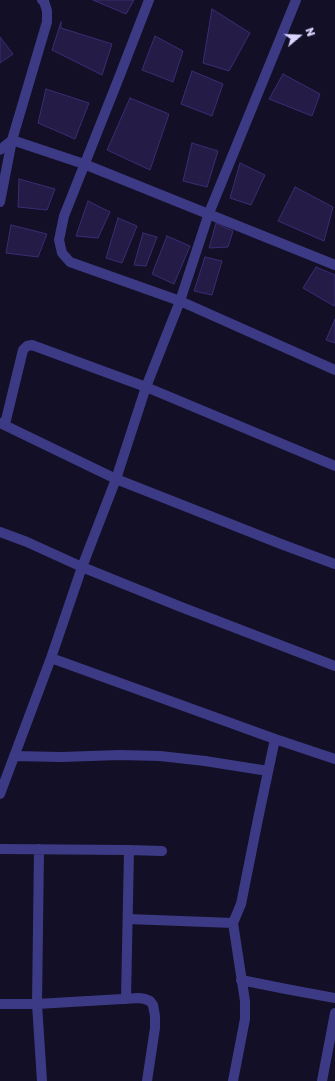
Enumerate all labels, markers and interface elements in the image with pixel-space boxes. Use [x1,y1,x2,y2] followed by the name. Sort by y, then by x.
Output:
[279,16,319,56] north arrow
[303,26,318,38] text: N

